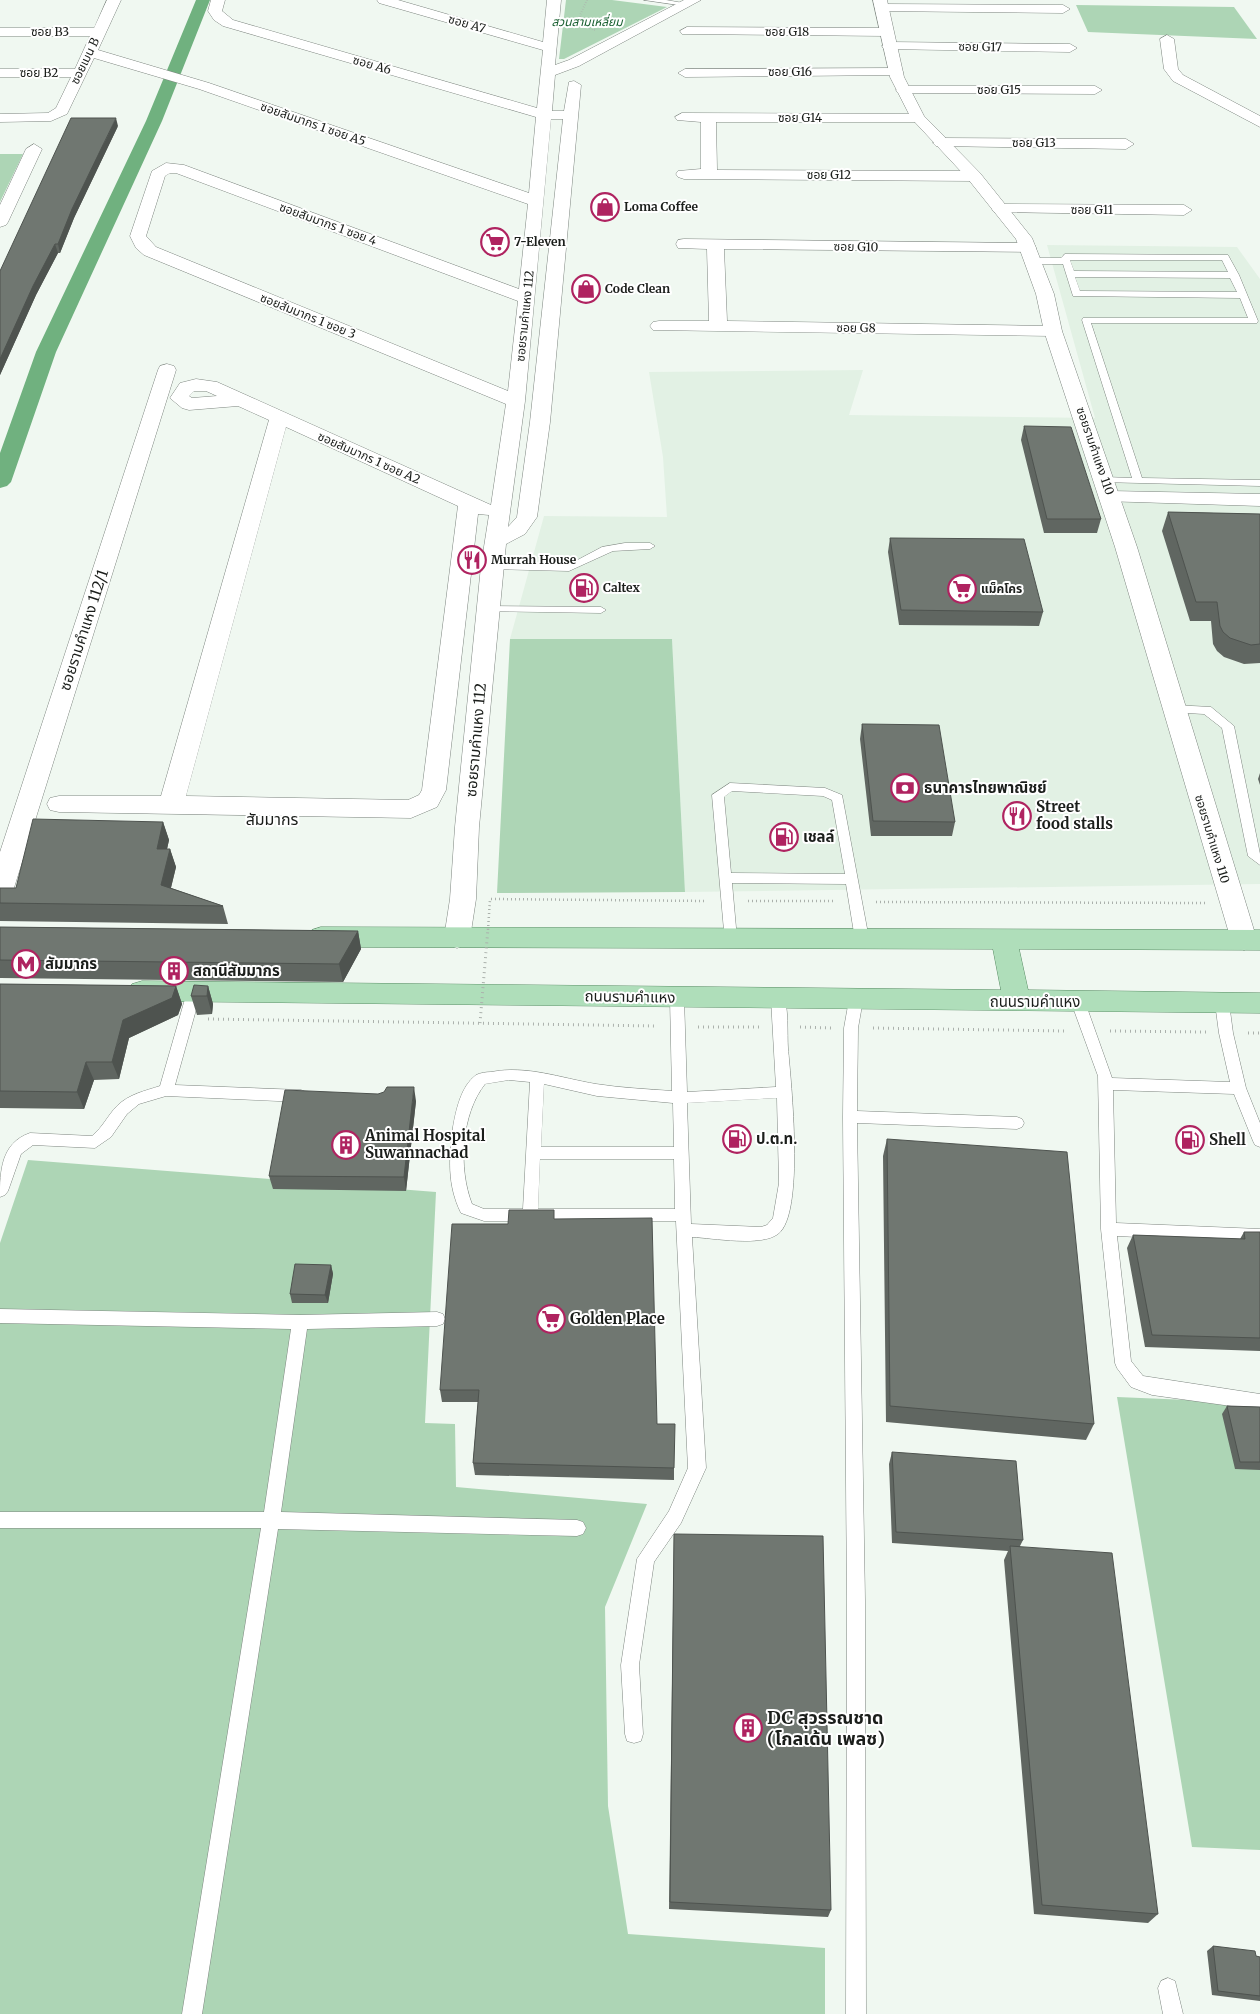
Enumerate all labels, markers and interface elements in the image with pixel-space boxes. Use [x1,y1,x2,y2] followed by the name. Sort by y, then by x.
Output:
[447,11,488,36] street label: ซอย A7
[551,13,624,29] park label: สวนสามเหลี่ยม
[31,24,69,39] street label: ซอย B3
[765,24,809,39] street label: ซอย G18
[67,35,102,86] street label: ซอยเมน B
[958,39,1002,54] street label: ซอย G17
[351,52,393,77] street label: ซอย A6
[768,64,812,79] street label: ซอย G16
[20,65,58,80] street label: ซอย B2
[977,82,1021,97] street label: ซอย G15
[259,99,368,149] street label: ซอยสัมมากร 1 ซอย A5
[778,110,823,125] street label: ซอย G14
[1012,135,1056,150] street label: ซอย G13
[807,167,851,182] street label: ซอย G12
[590,192,620,222] shop icon: Loma Coffee
[278,199,379,248] street label: ซอยสัมมากร 1 ซอย 4
[624,199,699,214] place label: Loma Coffee
[1071,202,1114,217] street label: ซอย G11
[480,227,510,257] supermarket icon: 7-Eleven
[514,234,566,249] place label: 7-Eleven
[834,239,879,254] street label: ซอย G10
[512,270,537,362] street label: ซอยรามคำแหง 112
[571,274,601,304] shop icon: Code Clean
[605,281,670,296] place label: Code Clean
[258,290,358,342] street label: ซอยสัมมากร 1 ซอย 3
[836,320,876,335] street label: ซอย G8
[1073,405,1118,497] street label: ซอยรามคำแหง 110
[316,428,423,487] street label: ซอยสัมมากร 1 ซอย A2
[457,545,487,575] restaurant icon: Murrah House
[491,552,577,567] place label: Murrah House
[55,567,112,693] street label: ซอยรามคำแหง 112/1
[569,573,599,603] fuel station icon: Caltex
[947,574,977,604] supermarket icon: แม็คโคร
[603,580,640,595] place label: Caltex
[981,581,1022,596] place label: แม็คโคร
[461,682,490,798] street label: ซอยรามคำแหง 112
[890,773,920,803] bank icon: ธนาคารไทยพาณิชย์
[924,778,1047,797] place label: ธนาคารไทยพาณิชย์
[1192,793,1233,885] street label: ซอยรามคำแหง 110
[1036,797,1113,833] place label: Street food stalls
[1002,801,1032,831] restaurant icon: Street food stalls
[246,809,299,829] district label: สัมมากร
[769,822,799,852] fuel station icon: เชลล์
[803,827,835,846] place label: เชลล์
[11,949,41,979] metro station icon: สัมมากร
[45,954,97,973] place label: สัมมากร
[159,956,189,986] building icon: สถานีสัมมากร
[193,961,280,980] place label: สถานีสัมมากร
[584,986,676,1007] street label: ถนนรามคำแหง
[990,992,1080,1011] street label: ถนนรามคำแหง
[722,1124,752,1154] fuel station icon: ป.ต.ท.
[1175,1125,1205,1155] fuel station icon: Shell
[364,1126,485,1162] place label: Animal Hospital Suwannachad
[756,1129,797,1148] place label: ป.ต.ท.
[331,1130,361,1160] building icon: Animal Hospital Suwannachad
[1209,1130,1246,1149] place label: Shell
[536,1304,566,1334] supermarket icon: Golden Place
[570,1309,665,1328] place label: Golden Place
[767,1706,885,1750] place label: DC สุวรรณชาด (โกลเด้น เพลซ)
[733,1713,763,1743] building icon: DC สุวรรณชาด (โกลเด้น เพลซ)

